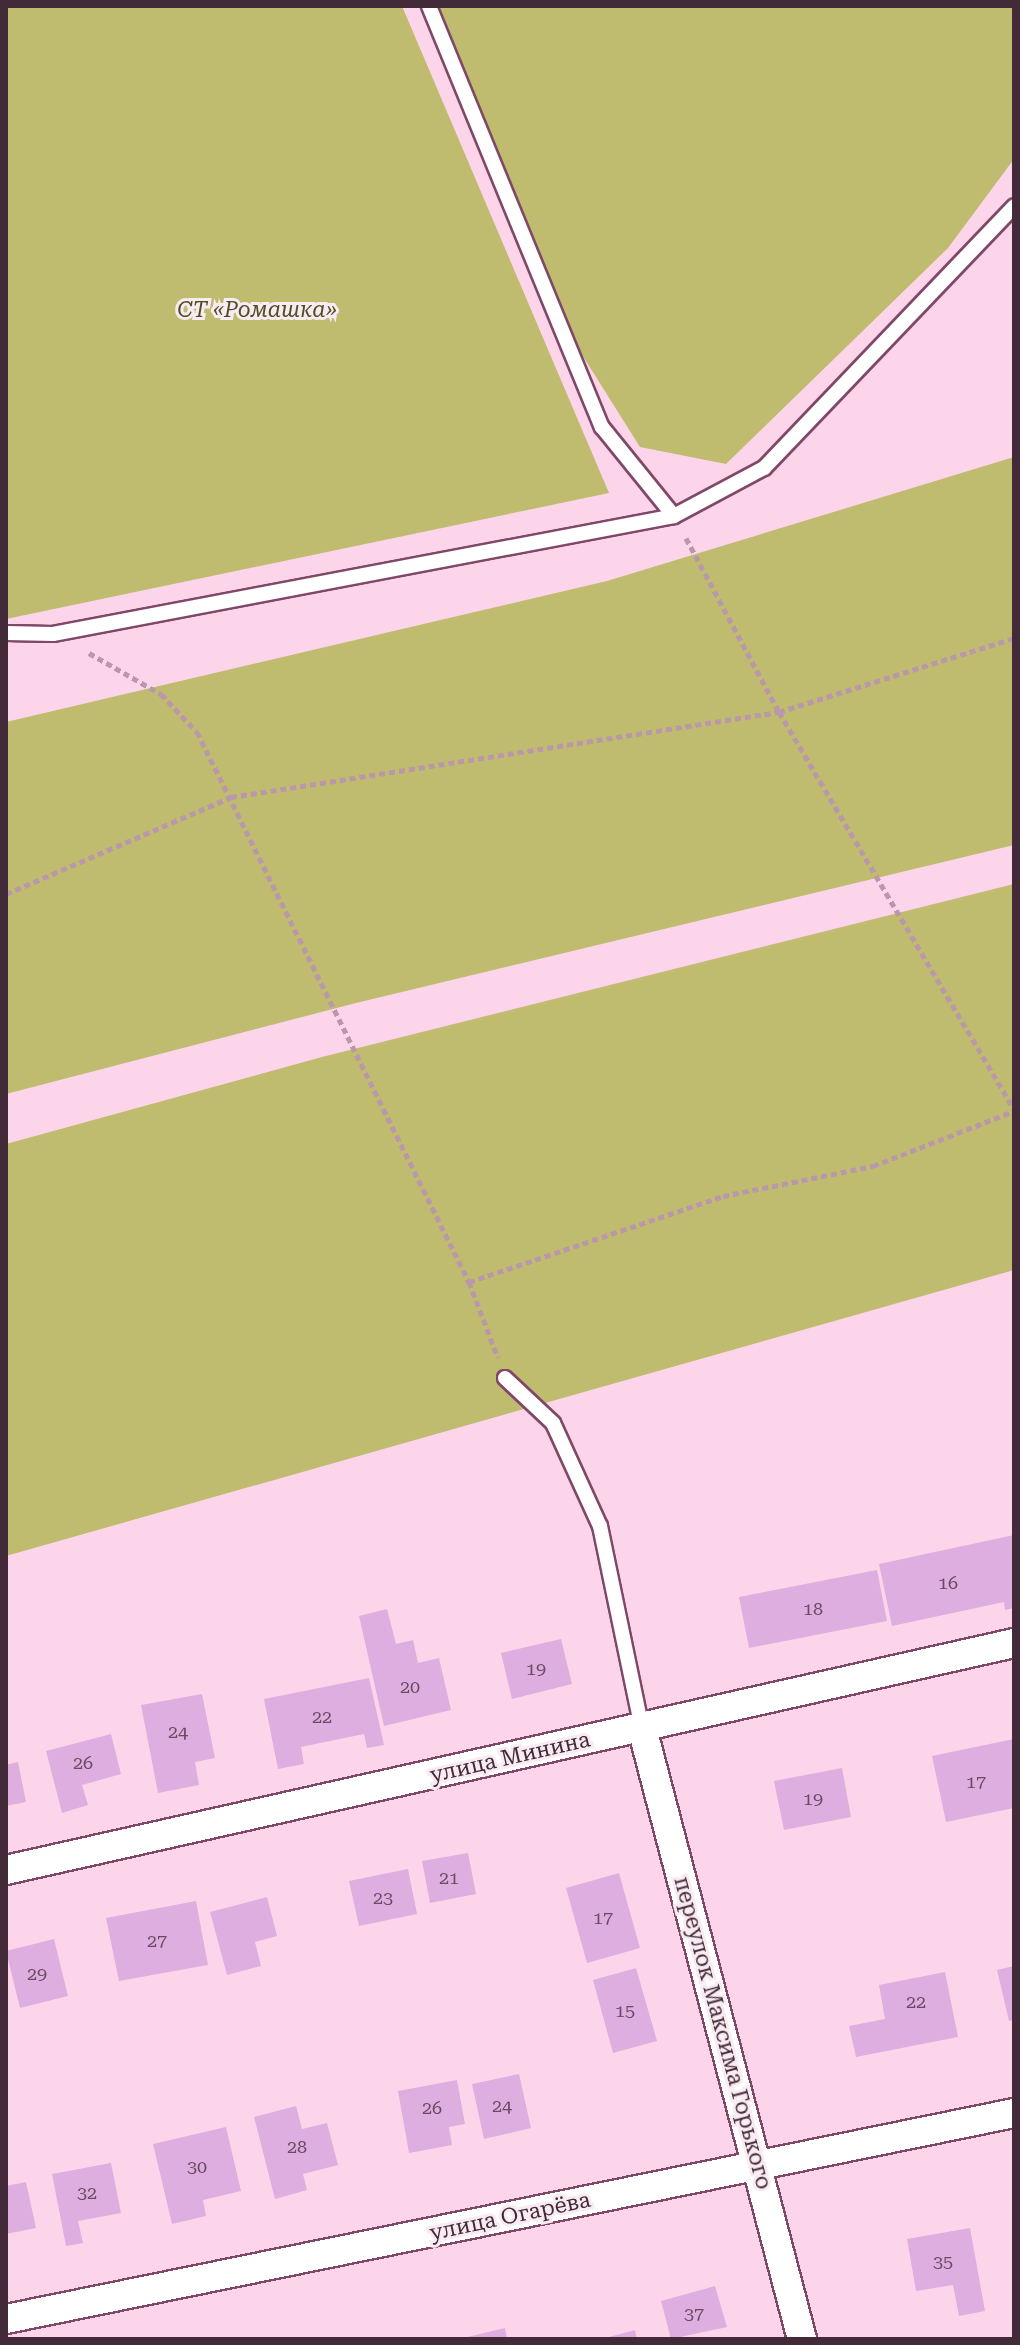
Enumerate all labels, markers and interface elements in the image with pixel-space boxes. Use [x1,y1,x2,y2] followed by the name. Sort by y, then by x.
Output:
[177,297,337,323] park label: СТ «Ромашка»
[938,1572,958,1594] house number: 16
[803,1598,823,1620] house number: 18
[526,1658,546,1680] house number: 19
[400,1676,420,1698] house number: 20
[312,1706,332,1728] house number: 22
[168,1721,188,1743] house number: 24
[427,1726,593,1788] street label: улица Минина
[73,1752,93,1774] house number: 26
[966,1771,986,1793] house number: 17
[803,1788,823,1810] house number: 19
[439,1867,459,1889] house number: 21
[669,1874,777,2192] street label: переулок Максима Горького
[373,1887,393,1909] house number: 23
[593,1907,613,1929] house number: 17
[147,1930,167,1952] house number: 27
[27,1963,47,1985] house number: 29
[906,1991,926,2013] house number: 22
[615,2000,635,2022] house number: 15
[492,2095,512,2117] house number: 24
[422,2097,442,2119] house number: 26
[287,2136,307,2158] house number: 28
[187,2156,207,2178] house number: 30
[77,2182,97,2204] house number: 32
[427,2186,593,2246] street label: улица Огарёва
[933,2251,953,2273] house number: 35
[684,2303,704,2325] house number: 37

